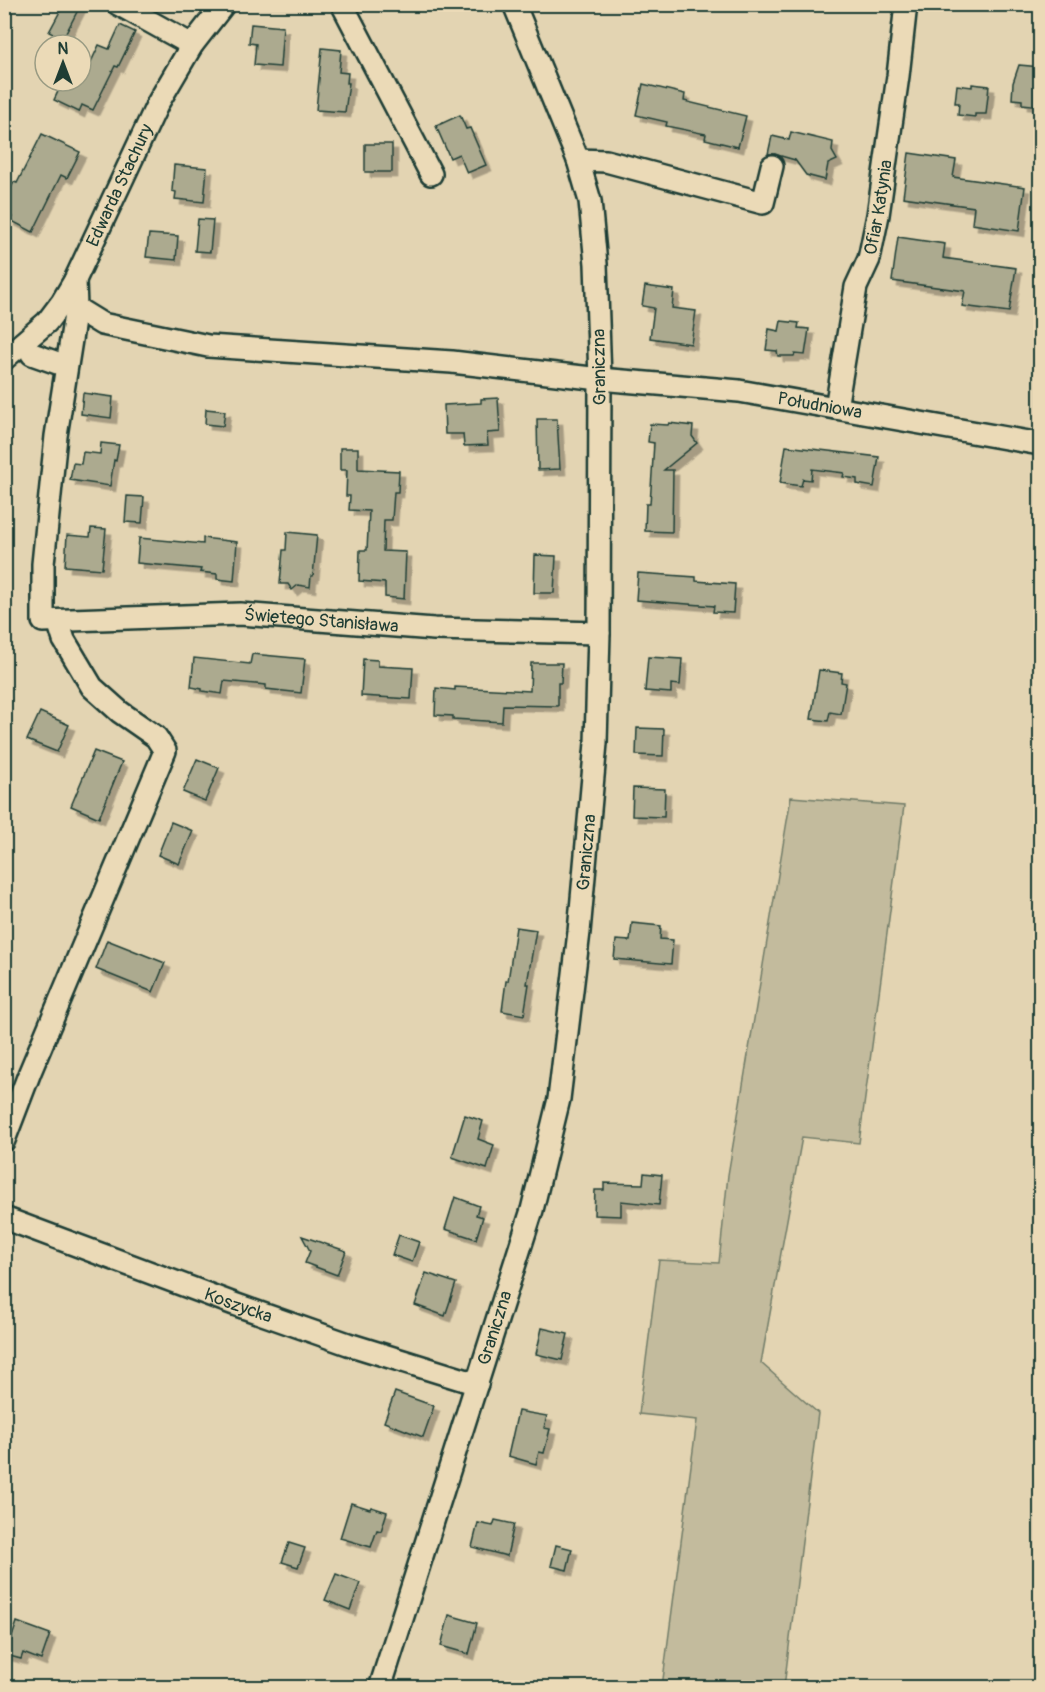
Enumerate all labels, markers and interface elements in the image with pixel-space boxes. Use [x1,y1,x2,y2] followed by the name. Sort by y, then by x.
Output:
[33,33,93,93] north arrow
[58,39,69,59] text: N
[81,120,159,250] street label: Edwarda Stachury
[859,158,898,257] street label: Ofiar Katynia
[587,328,612,406] street label: Graniczna
[776,387,864,424] street label: Południowa
[243,603,399,638] street label: Świętego Stanisława
[572,813,602,892] street label: Graniczna
[201,1283,275,1329] street label: Koszycka
[472,1288,518,1368] street label: Graniczna

